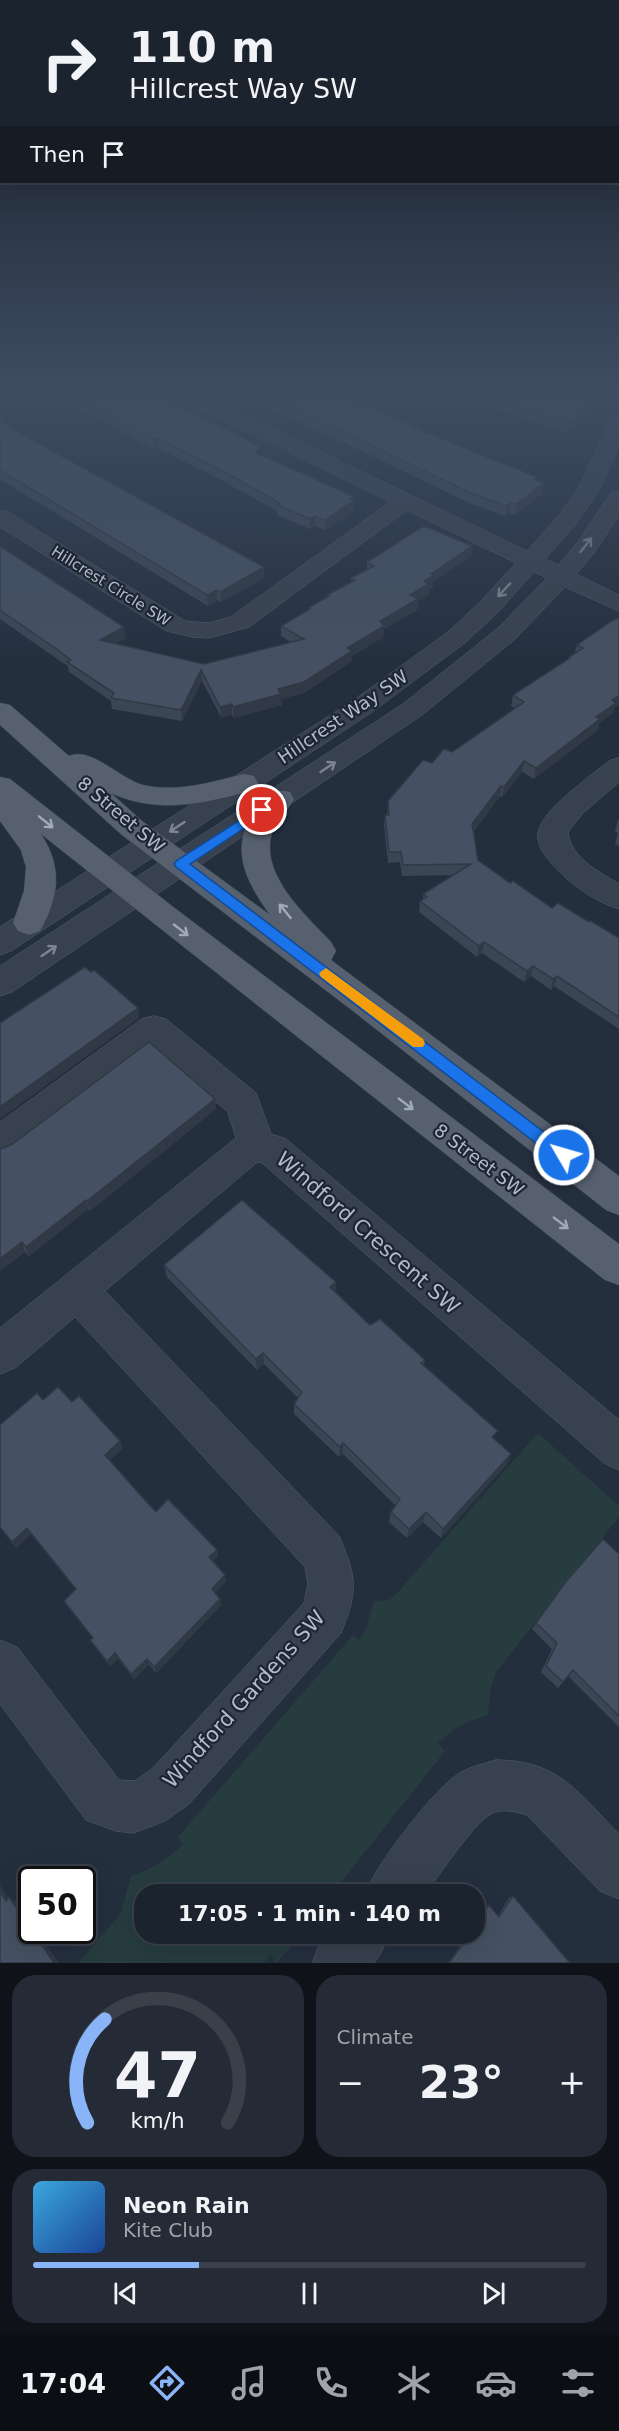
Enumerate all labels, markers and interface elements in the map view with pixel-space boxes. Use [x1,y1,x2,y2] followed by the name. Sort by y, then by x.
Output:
[129,23,275,72] text: 110 m
[30,24,108,102] icon: right
[129,73,357,104] text: Hillcrest Way SW
[97,138,130,171] icon: arrive
[30,142,85,167] text: Then
[580,537,593,553] one-way arrow
[48,542,174,630] street label: Hillcrest Circle SW
[497,583,512,598] one-way arrow
[274,665,412,768] street label: Hillcrest Way SW
[320,761,336,773] one-way arrow
[74,772,169,857] street label: 8 Street SW
[236,784,287,835] pin
[245,793,278,826] icon: arrive
[37,816,53,829] one-way arrow
[169,821,186,833] one-way arrow
[278,903,291,919] one-way arrow
[173,924,189,936] one-way arrow
[40,944,57,956] one-way arrow
[398,1098,414,1111] one-way arrow
[430,1119,528,1200] street label: 8 Street SW
[532,1123,596,1187] position arrow
[272,1147,465,1319] street label: Windford Crescent SW
[553,1216,569,1229] one-way arrow
[158,1605,330,1792] street label: Windford Gardens SW
[18,1866,96,1944] speed limit sign: 50
[178,1901,441,1926] text: 17:05 · 1 min · 140 m
[337,2025,413,2049] text: Climate
[114,2039,201,2112] text: 47
[419,2056,504,2109] text: 23°
[337,2063,364,2102] text: −
[558,2063,586,2102] text: +
[131,2108,185,2133] text: km/h
[123,2193,250,2218] text: Neon Rain
[123,2218,213,2242] text: Kite Club
[109,2277,142,2310] icon: previous
[293,2277,326,2310] icon: pause
[477,2277,510,2310] icon: next
[146,2362,188,2404] icon: directions
[228,2362,270,2404] icon: music
[310,2362,352,2404] icon: phone
[393,2362,435,2404] icon: climate
[475,2362,517,2404] icon: car
[557,2362,599,2404] icon: filters
[20,2368,106,2399] text: 17:04

